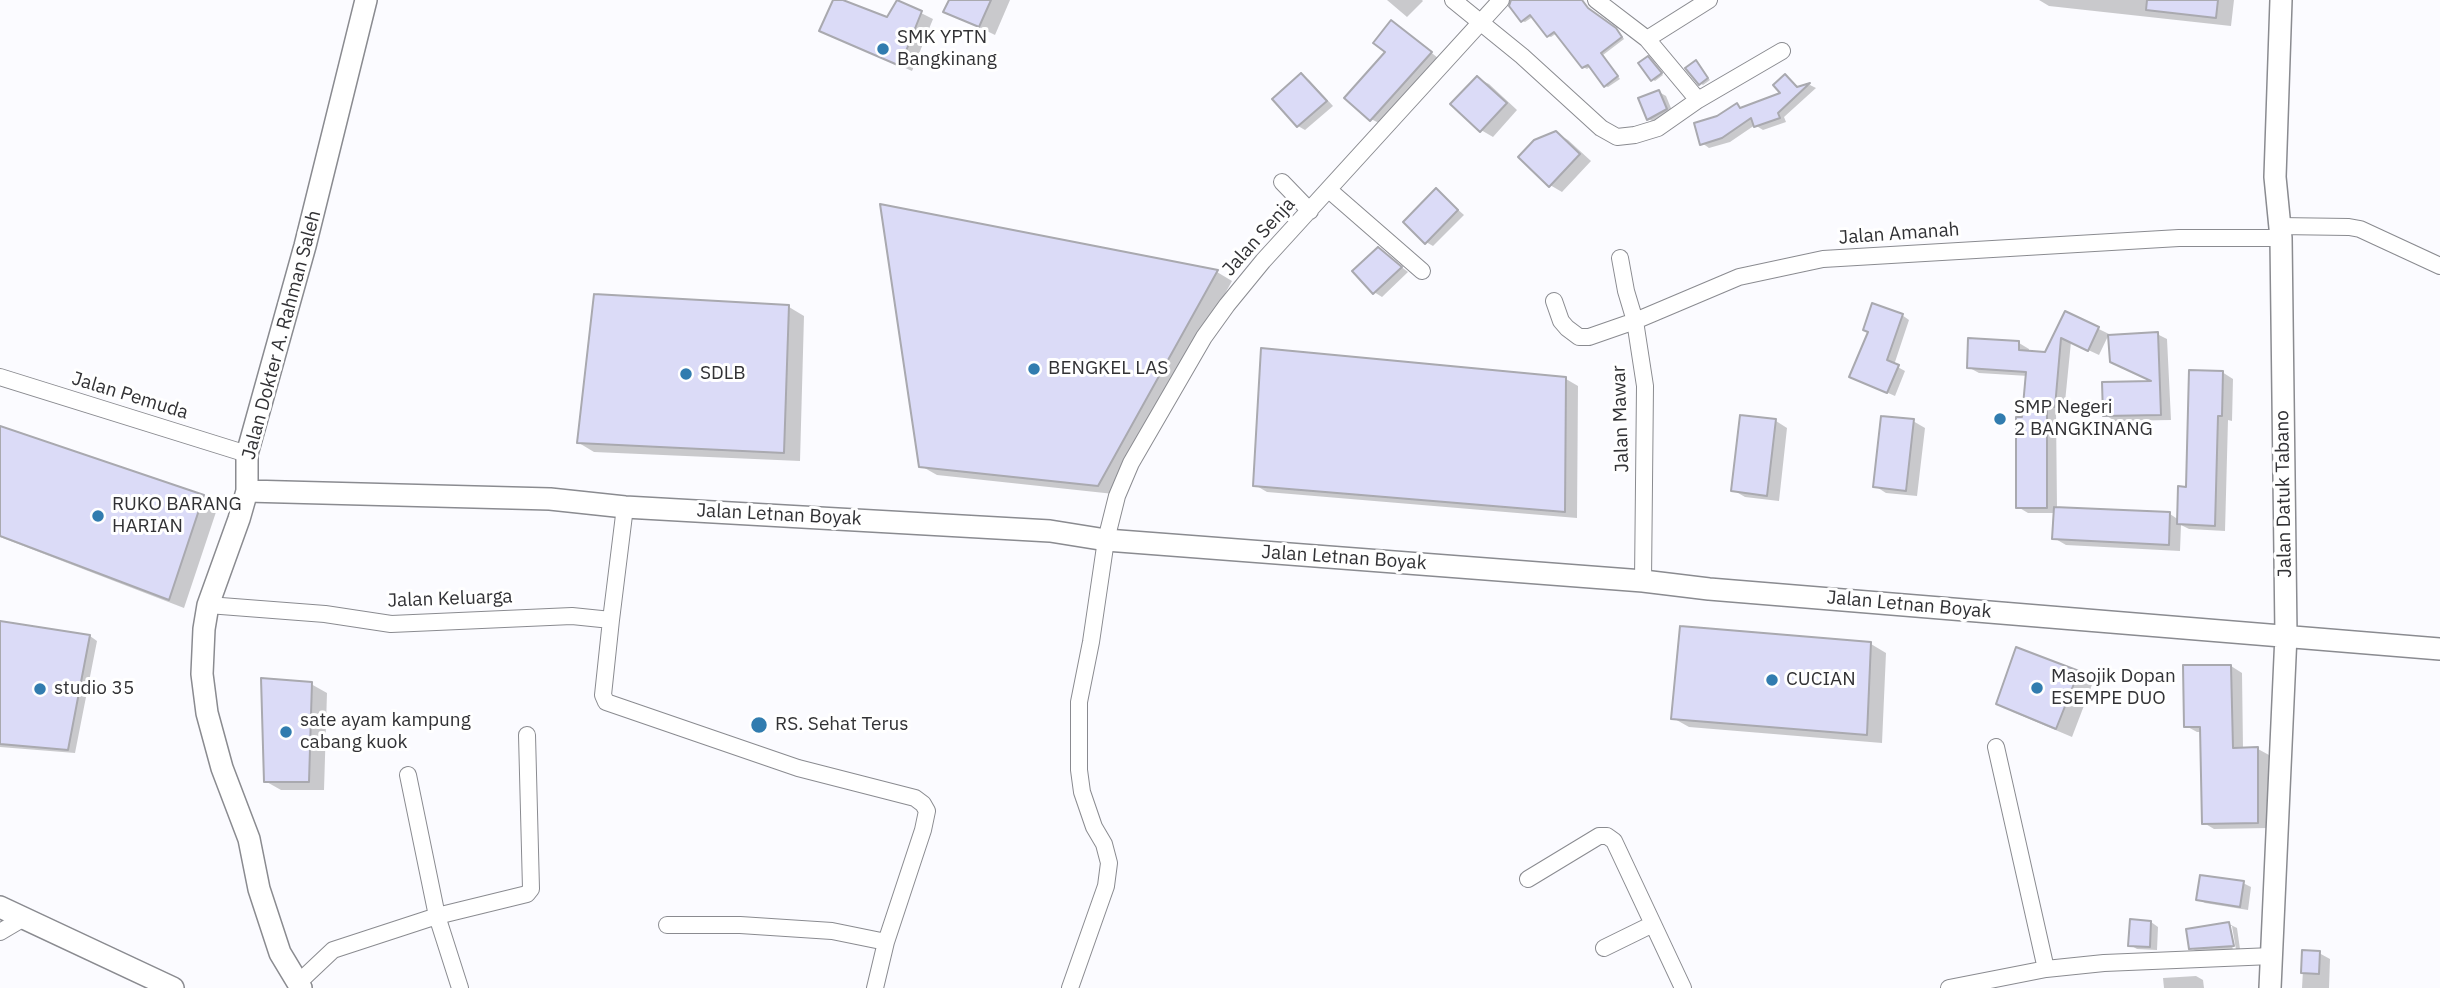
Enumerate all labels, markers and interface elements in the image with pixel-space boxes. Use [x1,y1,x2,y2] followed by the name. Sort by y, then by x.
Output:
[897,27,997,71] place label: SMK YPTN Bangkinang
[875,41,891,57] marker: SMK YPTN Bangkinang
[1218,193,1300,281] street label: Jalan Senja
[238,208,326,462] street label: Jalan Dokter A. Rahman Saleh
[1838,218,1960,250] street label: Jalan Amanah
[1048,358,1168,380] place label: BENGKEL LAS
[1026,361,1042,377] marker: BENGKEL LAS
[700,363,746,385] place label: SDLB
[1608,365,1634,473] street label: Jalan Mawar
[678,366,694,382] marker: SDLB
[69,367,191,425] street label: Jalan Pemuda
[2014,397,2153,441] place label: SMP Negeri 2 BANGKINANG
[2271,410,2297,578] street label: Jalan Datuk Tabano
[1992,411,2008,427] marker: SMP Negeri 2 BANGKINANG
[112,494,242,538] place label: RUKO BARANG HARIAN
[696,499,862,531] street label: Jalan Letnan Boyak
[90,508,106,524] marker: RUKO BARANG HARIAN
[1261,541,1427,575] street label: Jalan Letnan Boyak
[387,585,513,613] street label: Jalan Keluarga
[1826,586,1992,624] street label: Jalan Letnan Boyak
[2051,666,2176,710] place label: Masojik Dopan ESEMPE DUO
[1786,669,1856,691] place label: CUCIAN
[1764,672,1780,688] marker: CUCIAN
[54,678,134,700] place label: studio 35
[2029,680,2045,696] marker: Masojik Dopan ESEMPE DUO
[32,681,48,697] marker: studio 35
[300,710,471,754] place label: sate ayam kampung cabang kuok
[775,714,908,736] place label: RS. Sehat Terus
[749,715,769,735] marker: RS. Sehat Terus
[278,724,294,740] marker: sate ayam kampung cabang kuok

